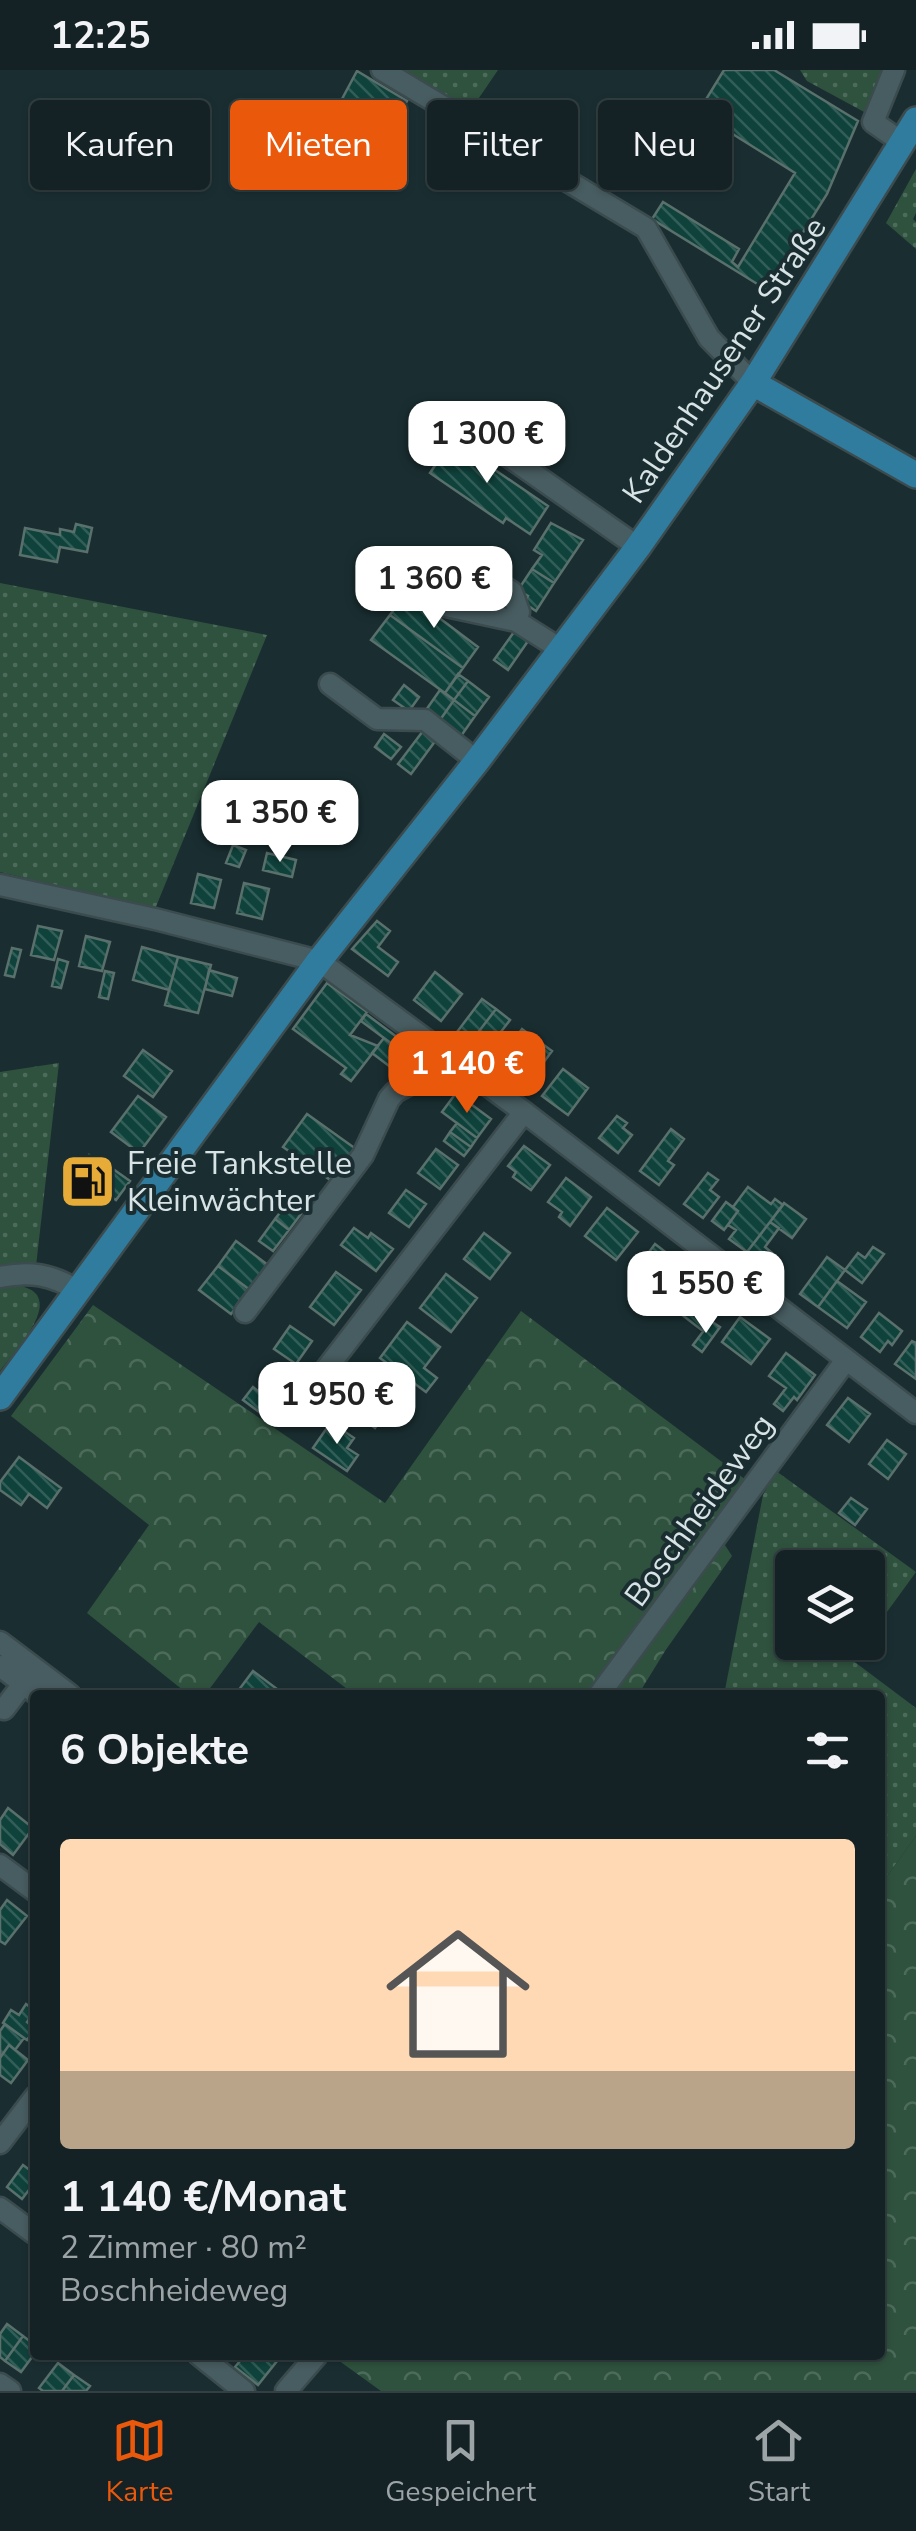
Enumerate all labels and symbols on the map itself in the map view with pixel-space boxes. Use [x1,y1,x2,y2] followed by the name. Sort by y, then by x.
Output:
[613,209,836,512] street label: Kaldenhausener Straße
[395,401,579,486] pin: 1 300 €
[342,546,526,631] pin: 1 360 €
[188,780,372,865] pin: 1 350 €
[375,1031,559,1116] pin: 1 140 €
[127,1142,352,1222] place label: Freie Tankstelle Kleinwächter
[58,1151,118,1211] fuel station icon: Freie Tankstelle Kleinwächter
[614,1251,798,1336] pin: 1 550 €
[245,1362,429,1447] pin: 1 950 €
[615,1405,784,1615] street label: Boschheideweg

